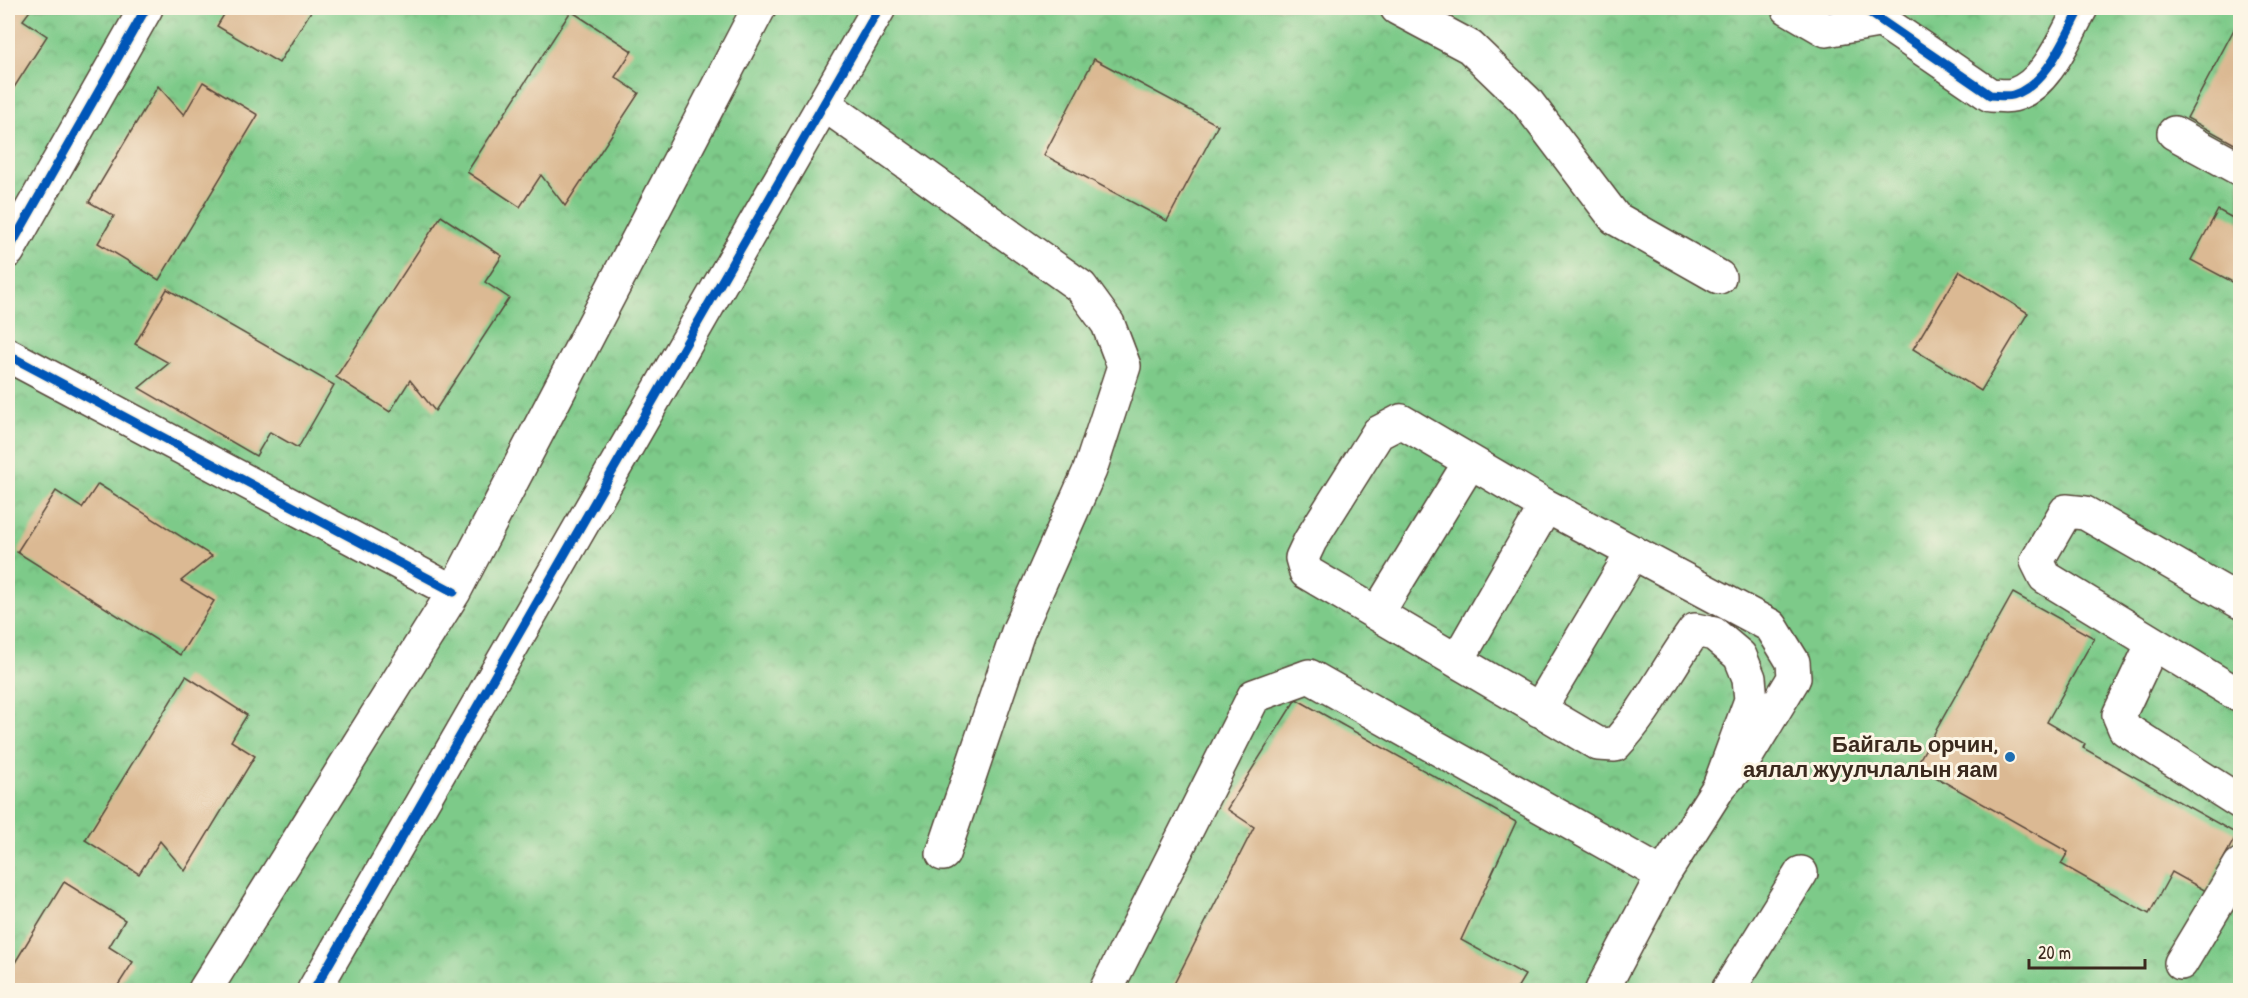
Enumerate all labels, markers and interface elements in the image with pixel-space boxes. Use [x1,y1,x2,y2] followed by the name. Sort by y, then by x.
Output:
[1743,729,1998,784] place label: Байгаль орчин, аялал жуулчлалын яам
[2003,750,2017,764] marker: Байгаль орчин, аялал жуулчлалын яам
[2029,932,2144,970] scale bar
[2038,940,2071,965] text: 20 m

